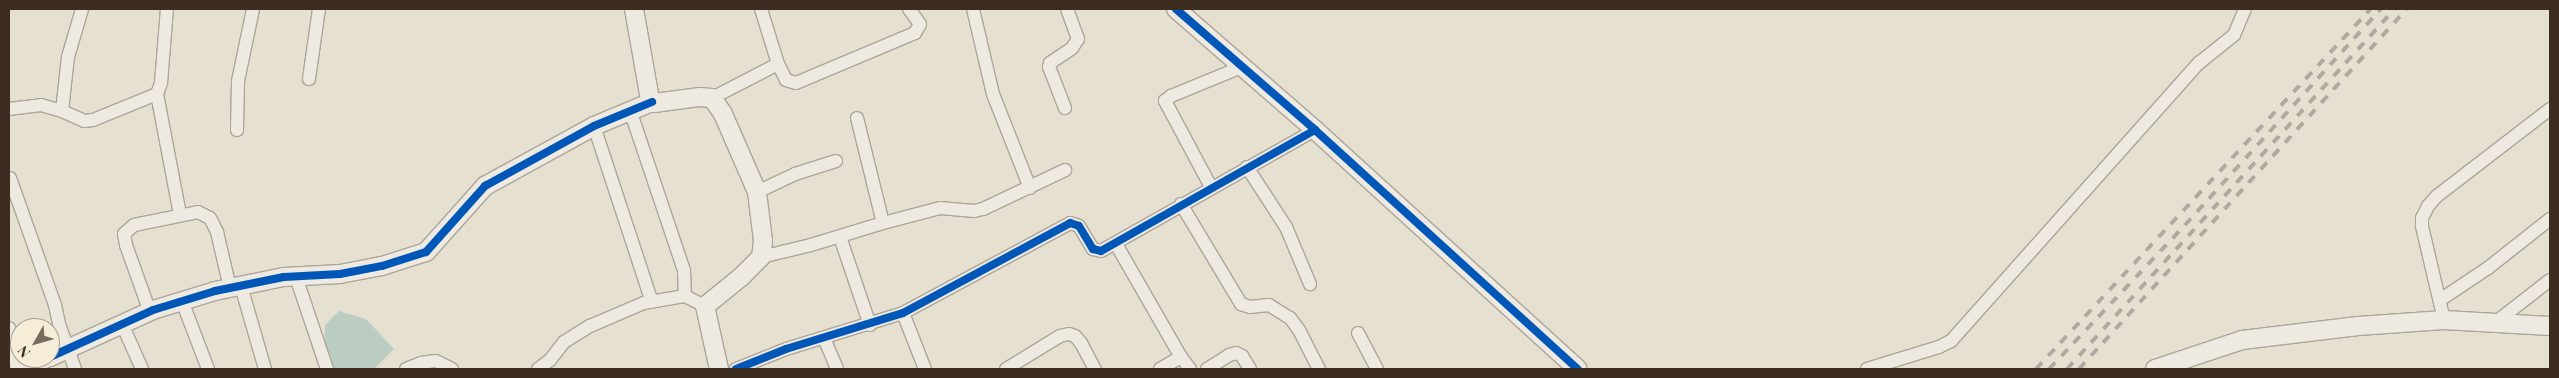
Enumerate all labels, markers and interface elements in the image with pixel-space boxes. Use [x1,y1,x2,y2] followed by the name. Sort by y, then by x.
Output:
[10,318,60,368] north arrow
[13,342,34,362] text: N

